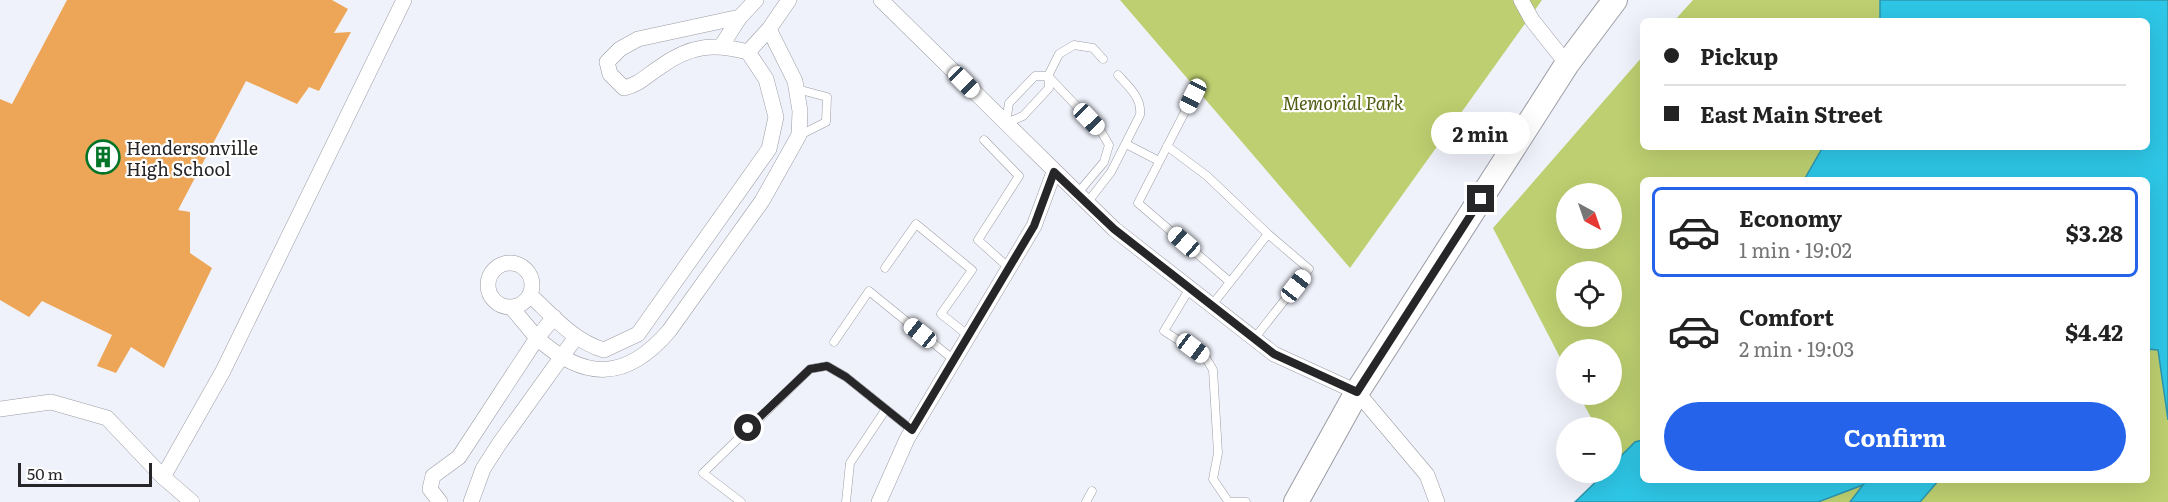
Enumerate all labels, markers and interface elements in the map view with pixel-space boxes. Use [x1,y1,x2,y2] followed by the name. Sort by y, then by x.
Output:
[1700,39,1778,72] text: Pickup
[945,63,983,101] car
[1177,76,1209,116] car
[1282,89,1404,116] park label: Memorial Park
[1700,97,1883,130] text: East Main Street
[1070,100,1108,138] car
[1432,112,1530,154] callout: 2 min
[1453,118,1508,148] text: 2 min
[126,134,258,182] place label: Hendersonville High School
[85,139,121,175] building icon: Hendersonville High School
[1556,183,1622,249] north arrow
[1556,183,1622,483] map controls
[1467,185,1494,212] route end
[1739,201,1842,234] text: Economy
[1667,205,1721,259] icon: car
[2066,216,2123,249] text: $3.28
[1165,223,1203,261] car
[1739,234,1852,264] text: 1 min · 19:02
[1556,261,1622,327] button: locate
[1278,266,1314,306] car
[1739,300,1834,333] text: Comfort
[1667,304,1721,358] icon: car
[900,315,940,351] car
[2065,315,2123,348] text: $4.42
[1173,330,1213,366] car
[1739,333,1854,363] text: 2 min · 19:03
[1556,339,1622,405] button: +
[1664,402,2126,471] button: Confirm
[734,414,761,441] route start
[1556,417,1622,483] button: −
[18,460,152,488] scale bar
[27,461,63,485] text: 50 m

